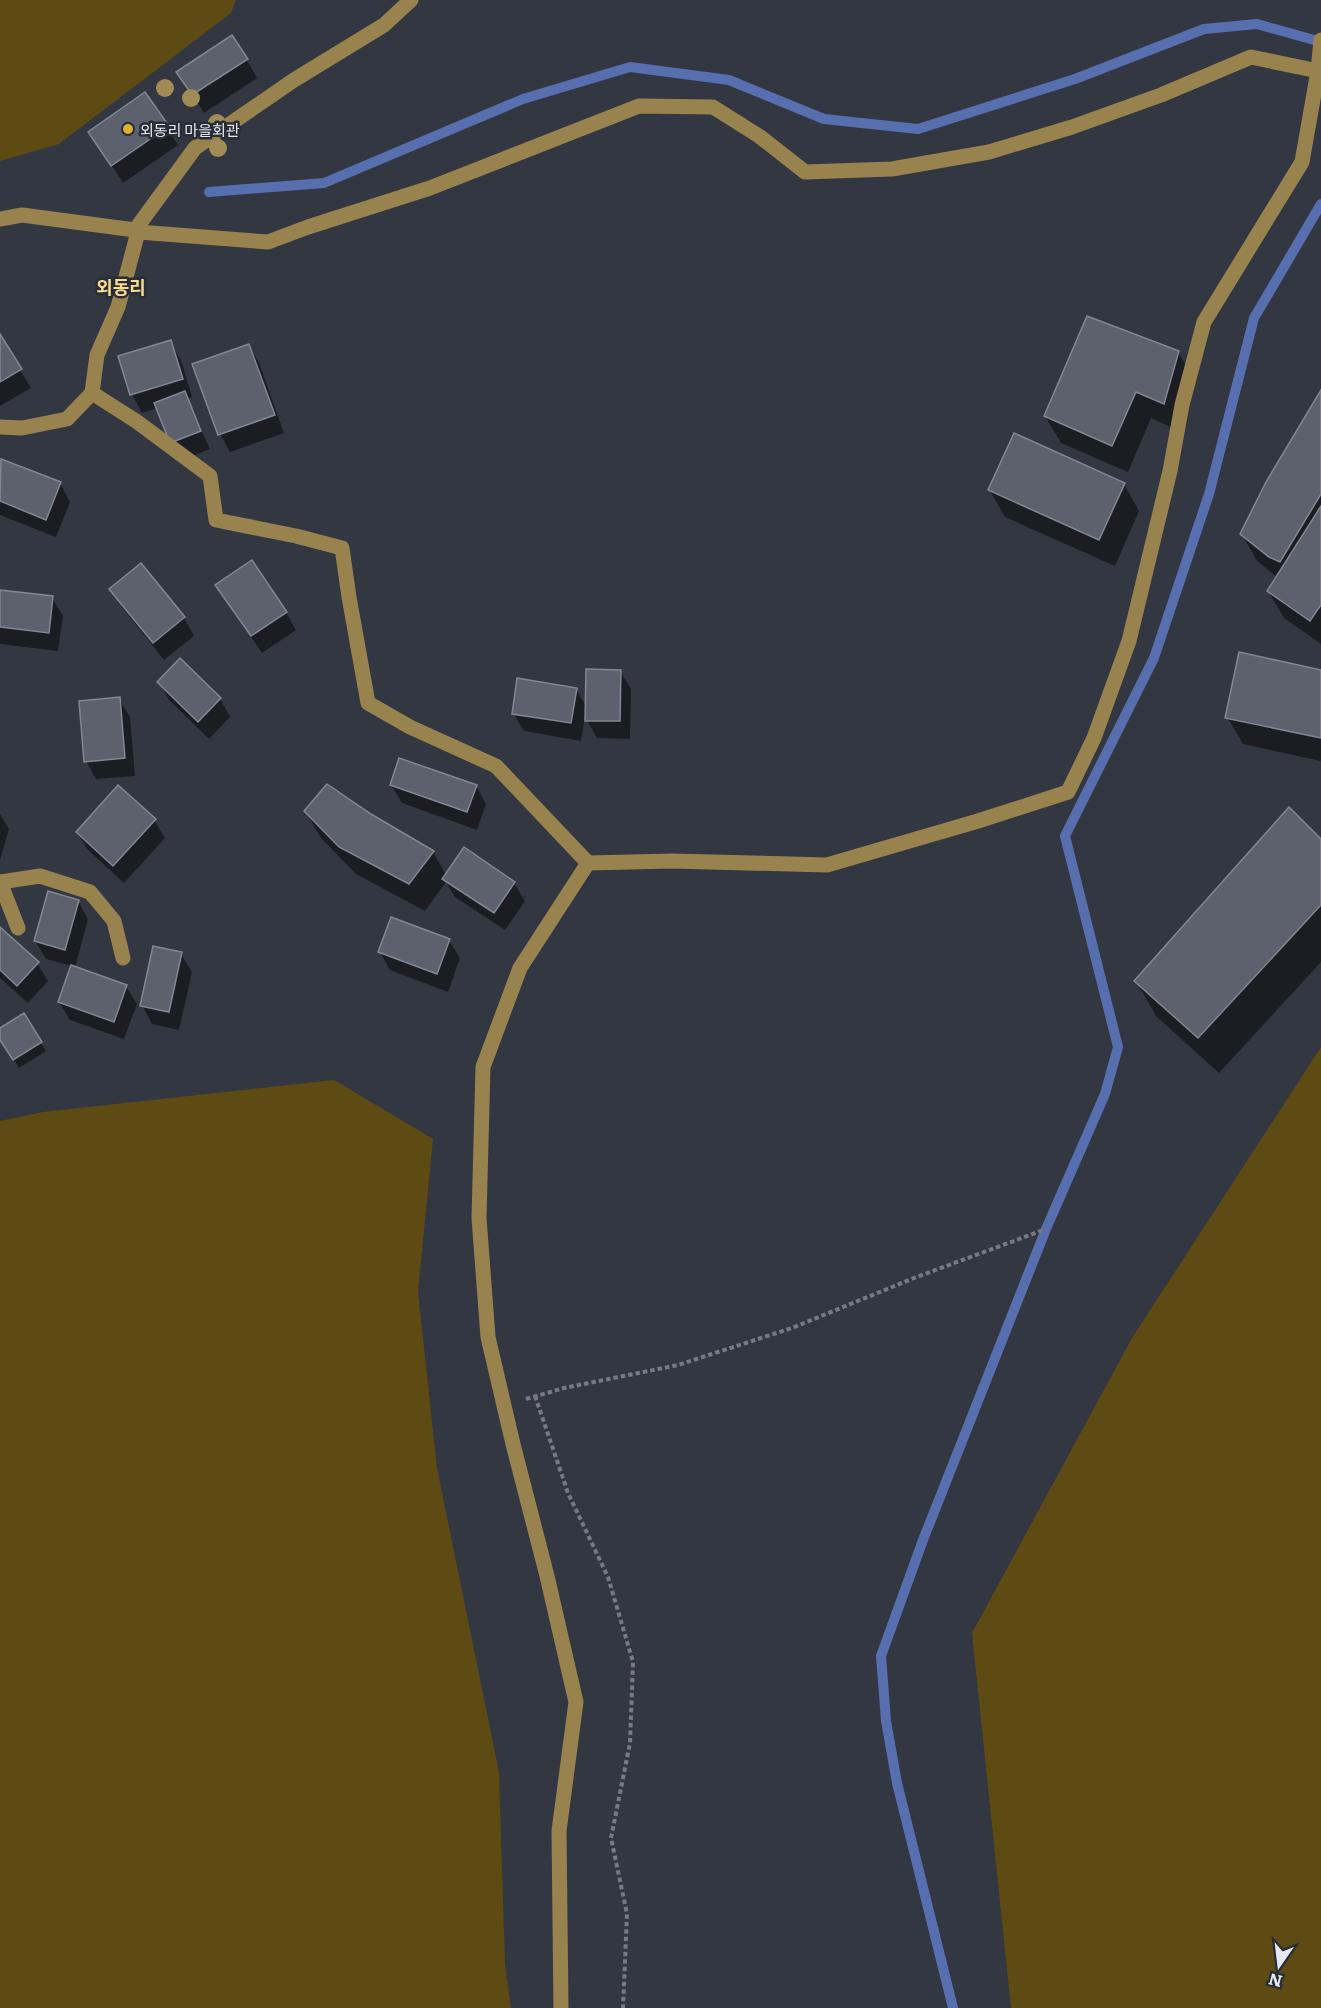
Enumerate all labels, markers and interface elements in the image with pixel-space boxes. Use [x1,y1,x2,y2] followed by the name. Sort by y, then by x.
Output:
[140,118,240,141] place label: 외동리 마을회관
[121,122,135,136] marker: 외동리 마을회관
[96,273,146,300] district label: 외동리
[1249,1936,1309,1996] north arrow
[1266,1968,1285,1995] text: N

